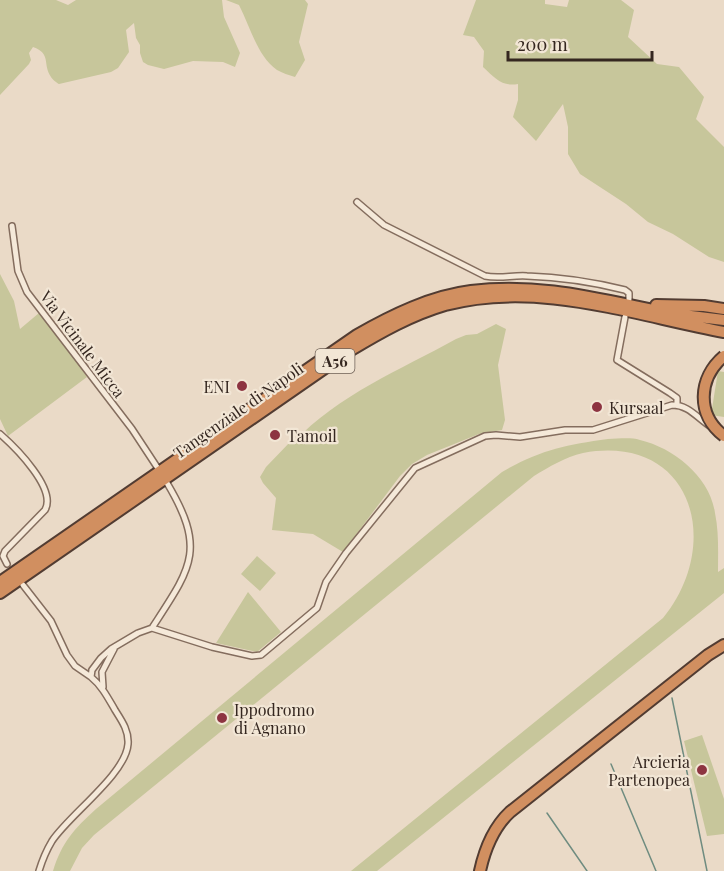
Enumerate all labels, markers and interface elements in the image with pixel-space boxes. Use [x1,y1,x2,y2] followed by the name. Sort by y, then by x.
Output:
[508,24,652,62] scale bar
[517,32,568,56] text: 200 m
[35,286,130,402] street label: Via Vicinale Micca
[316,349,354,373] road number: A56
[169,357,307,463] street label: Tangenziale di Napoli
[204,376,230,397] place label: ENI
[235,379,249,393] marker: ENI
[609,397,664,418] place label: Kursaal
[590,400,604,414] marker: Kursaal
[287,425,337,446] place label: Tamoil
[268,428,282,442] marker: Tamoil
[234,699,315,738] place label: Ippodromo di Agnano
[215,711,229,725] marker: Ippodromo di Agnano
[608,751,690,790] place label: Arcieria Partenopea
[695,763,709,777] marker: Arcieria Partenopea

